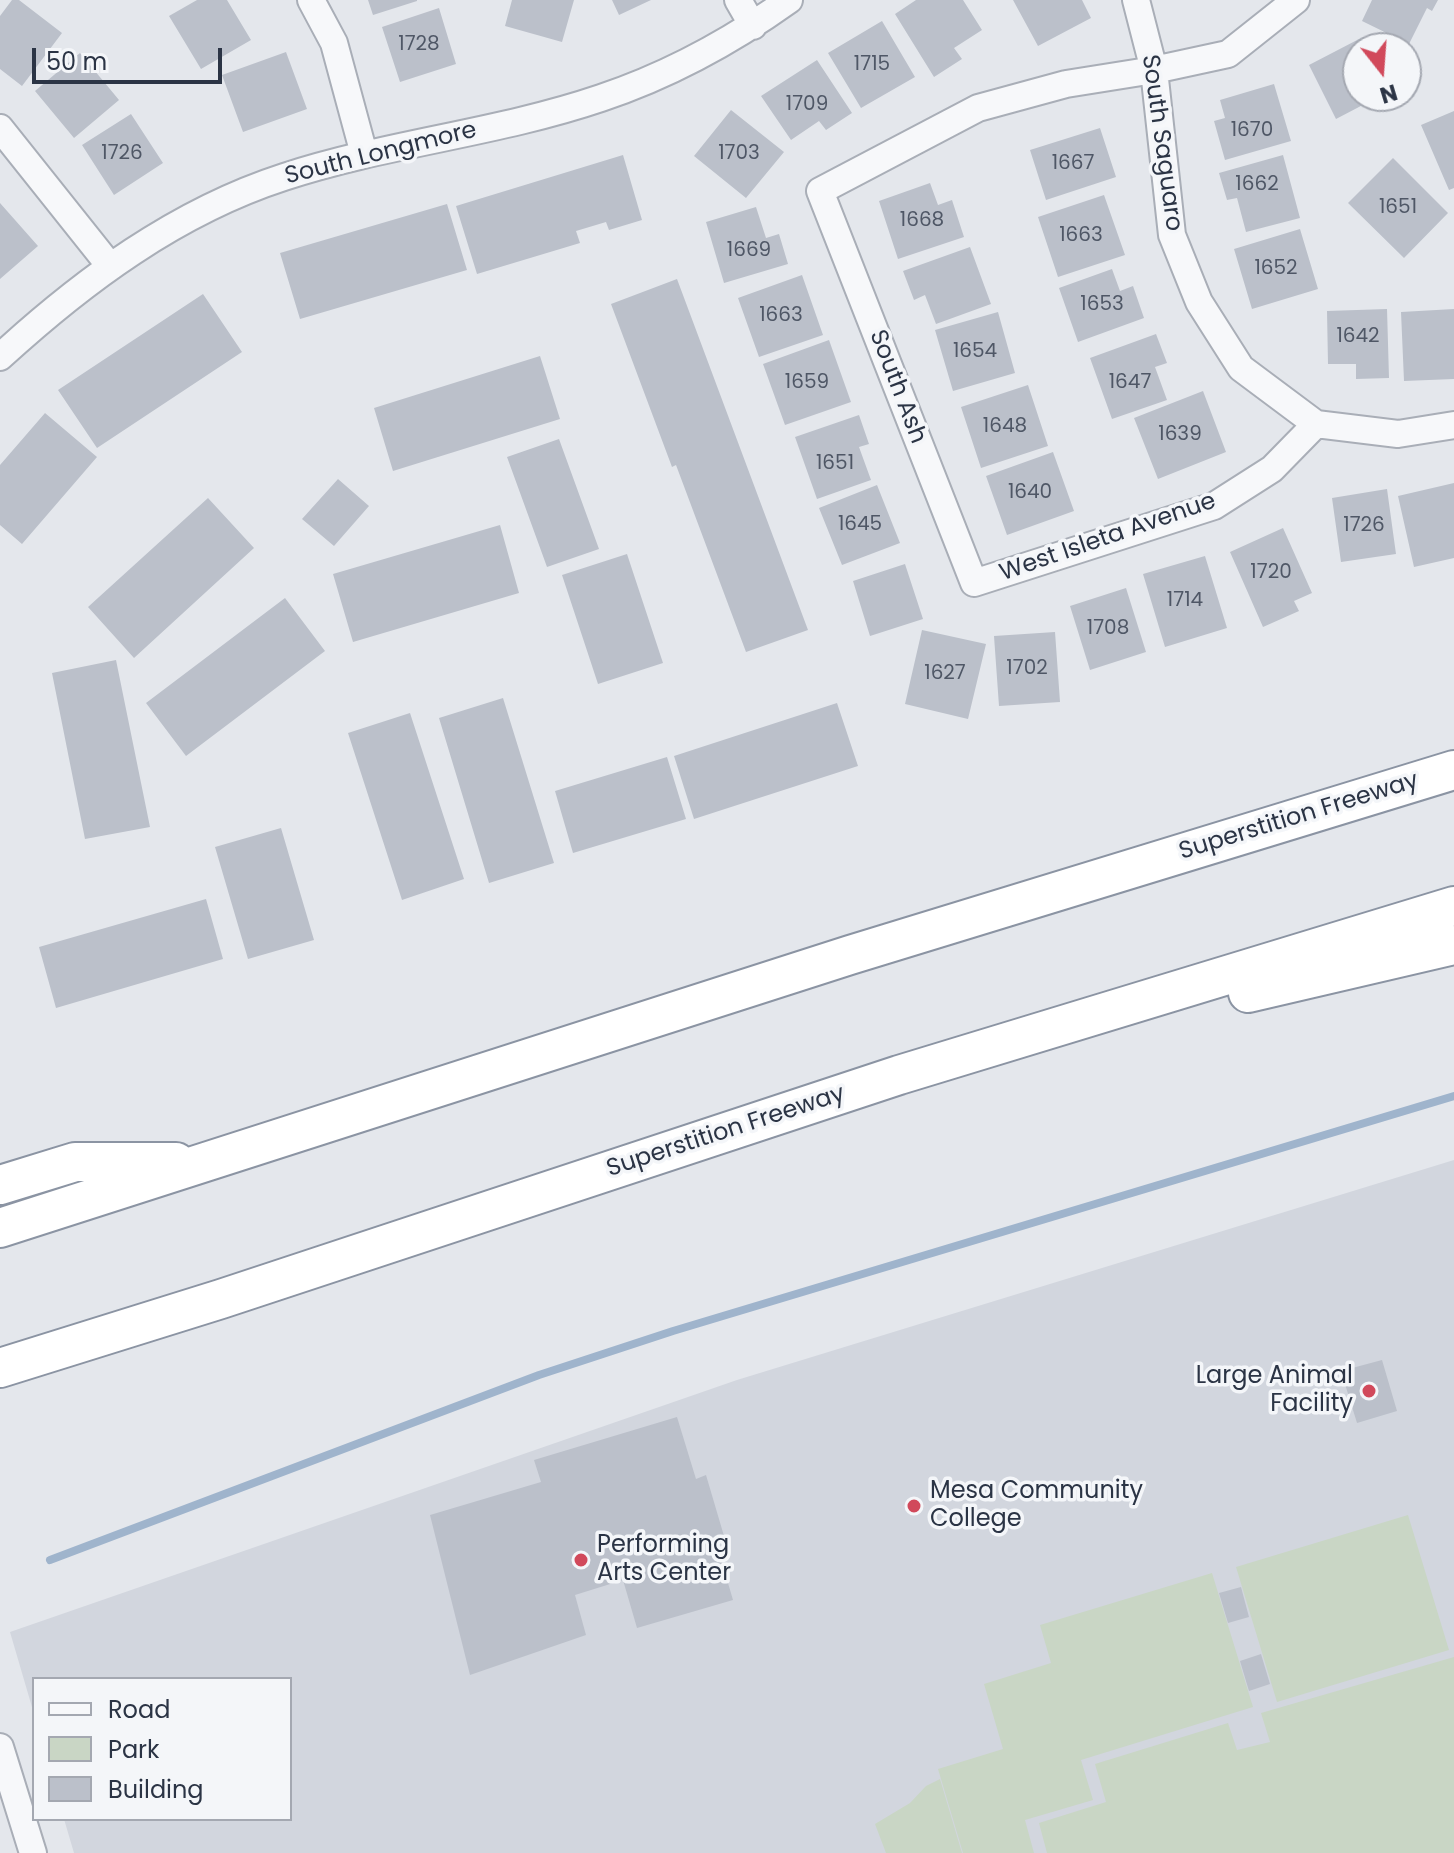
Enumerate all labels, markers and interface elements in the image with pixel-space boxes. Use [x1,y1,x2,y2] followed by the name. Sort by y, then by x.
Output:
[36,32,226,82] scale bar
[1342,32,1422,112] north arrow
[398,33,440,57] house number: 1728
[46,45,107,78] text: 50 m
[854,53,890,77] house number: 1715
[1134,53,1188,233] street label: South Saguaro
[1376,76,1401,111] text: N
[786,93,828,117] house number: 1709
[282,116,480,192] street label: South Longmore
[1231,119,1273,143] house number: 1670
[101,142,143,166] house number: 1726
[718,142,760,166] house number: 1703
[1052,152,1094,176] house number: 1667
[1235,173,1279,197] house number: 1662
[1379,196,1417,220] house number: 1651
[900,209,944,233] house number: 1668
[1059,224,1103,248] house number: 1663
[727,239,771,263] house number: 1669
[1254,257,1298,281] house number: 1652
[1080,293,1124,317] house number: 1653
[759,304,803,328] house number: 1663
[1336,325,1380,349] house number: 1642
[862,326,932,448] street label: South Ash
[953,340,997,364] house number: 1654
[785,371,829,395] house number: 1659
[1109,371,1151,395] house number: 1647
[983,415,1027,439] house number: 1648
[1158,423,1202,447] house number: 1639
[816,452,854,476] house number: 1651
[1008,481,1052,505] house number: 1640
[996,487,1220,589] street label: West Isleta Avenue
[838,513,882,537] house number: 1645
[1343,514,1385,538] house number: 1726
[1250,561,1292,585] house number: 1720
[1167,589,1203,613] house number: 1714
[1087,617,1129,641] house number: 1708
[1006,657,1048,681] house number: 1702
[924,662,966,686] house number: 1627
[1176,767,1422,867] street label: Superstition Freeway
[603,1080,849,1184] street label: Superstition Freeway
[1196,1363,1353,1419] place label: Large Animal Facility
[1360,1382,1378,1400] marker: Large Animal Facility
[930,1478,1143,1534] place label: Mesa Community College
[905,1497,923,1515] marker: Mesa Community College
[597,1532,731,1588] place label: Performing Arts Center
[572,1551,590,1569] marker: Performing Arts Center
[32,1677,292,1821] legend
[108,1693,170,1726] text: Road
[108,1733,159,1766] text: Park
[108,1773,204,1806] text: Building

